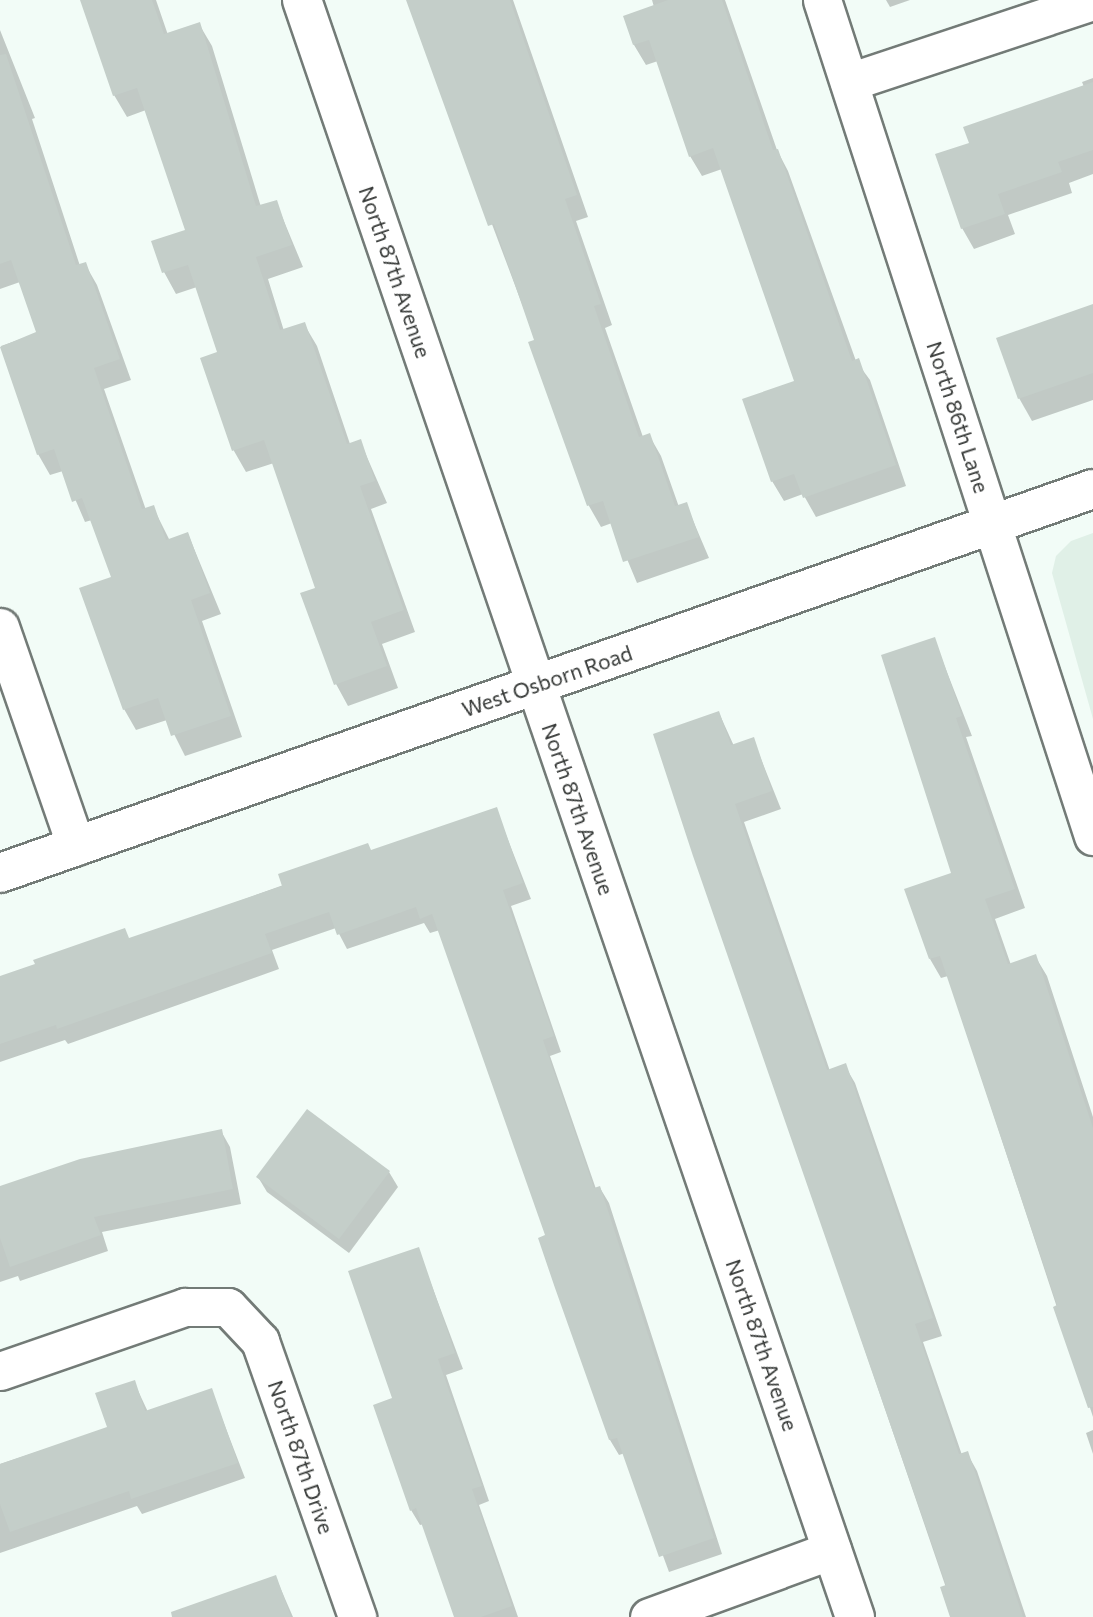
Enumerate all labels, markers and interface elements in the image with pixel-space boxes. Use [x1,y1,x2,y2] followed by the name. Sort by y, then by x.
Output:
[354,183,436,361] street label: North 87th Avenue
[922,338,994,496] street label: North 86th Lane
[459,640,635,722] street label: West Osborn Road
[537,720,619,898] street label: North 87th Avenue
[721,1256,803,1434] street label: North 87th Avenue
[263,1377,339,1537] street label: North 87th Drive

